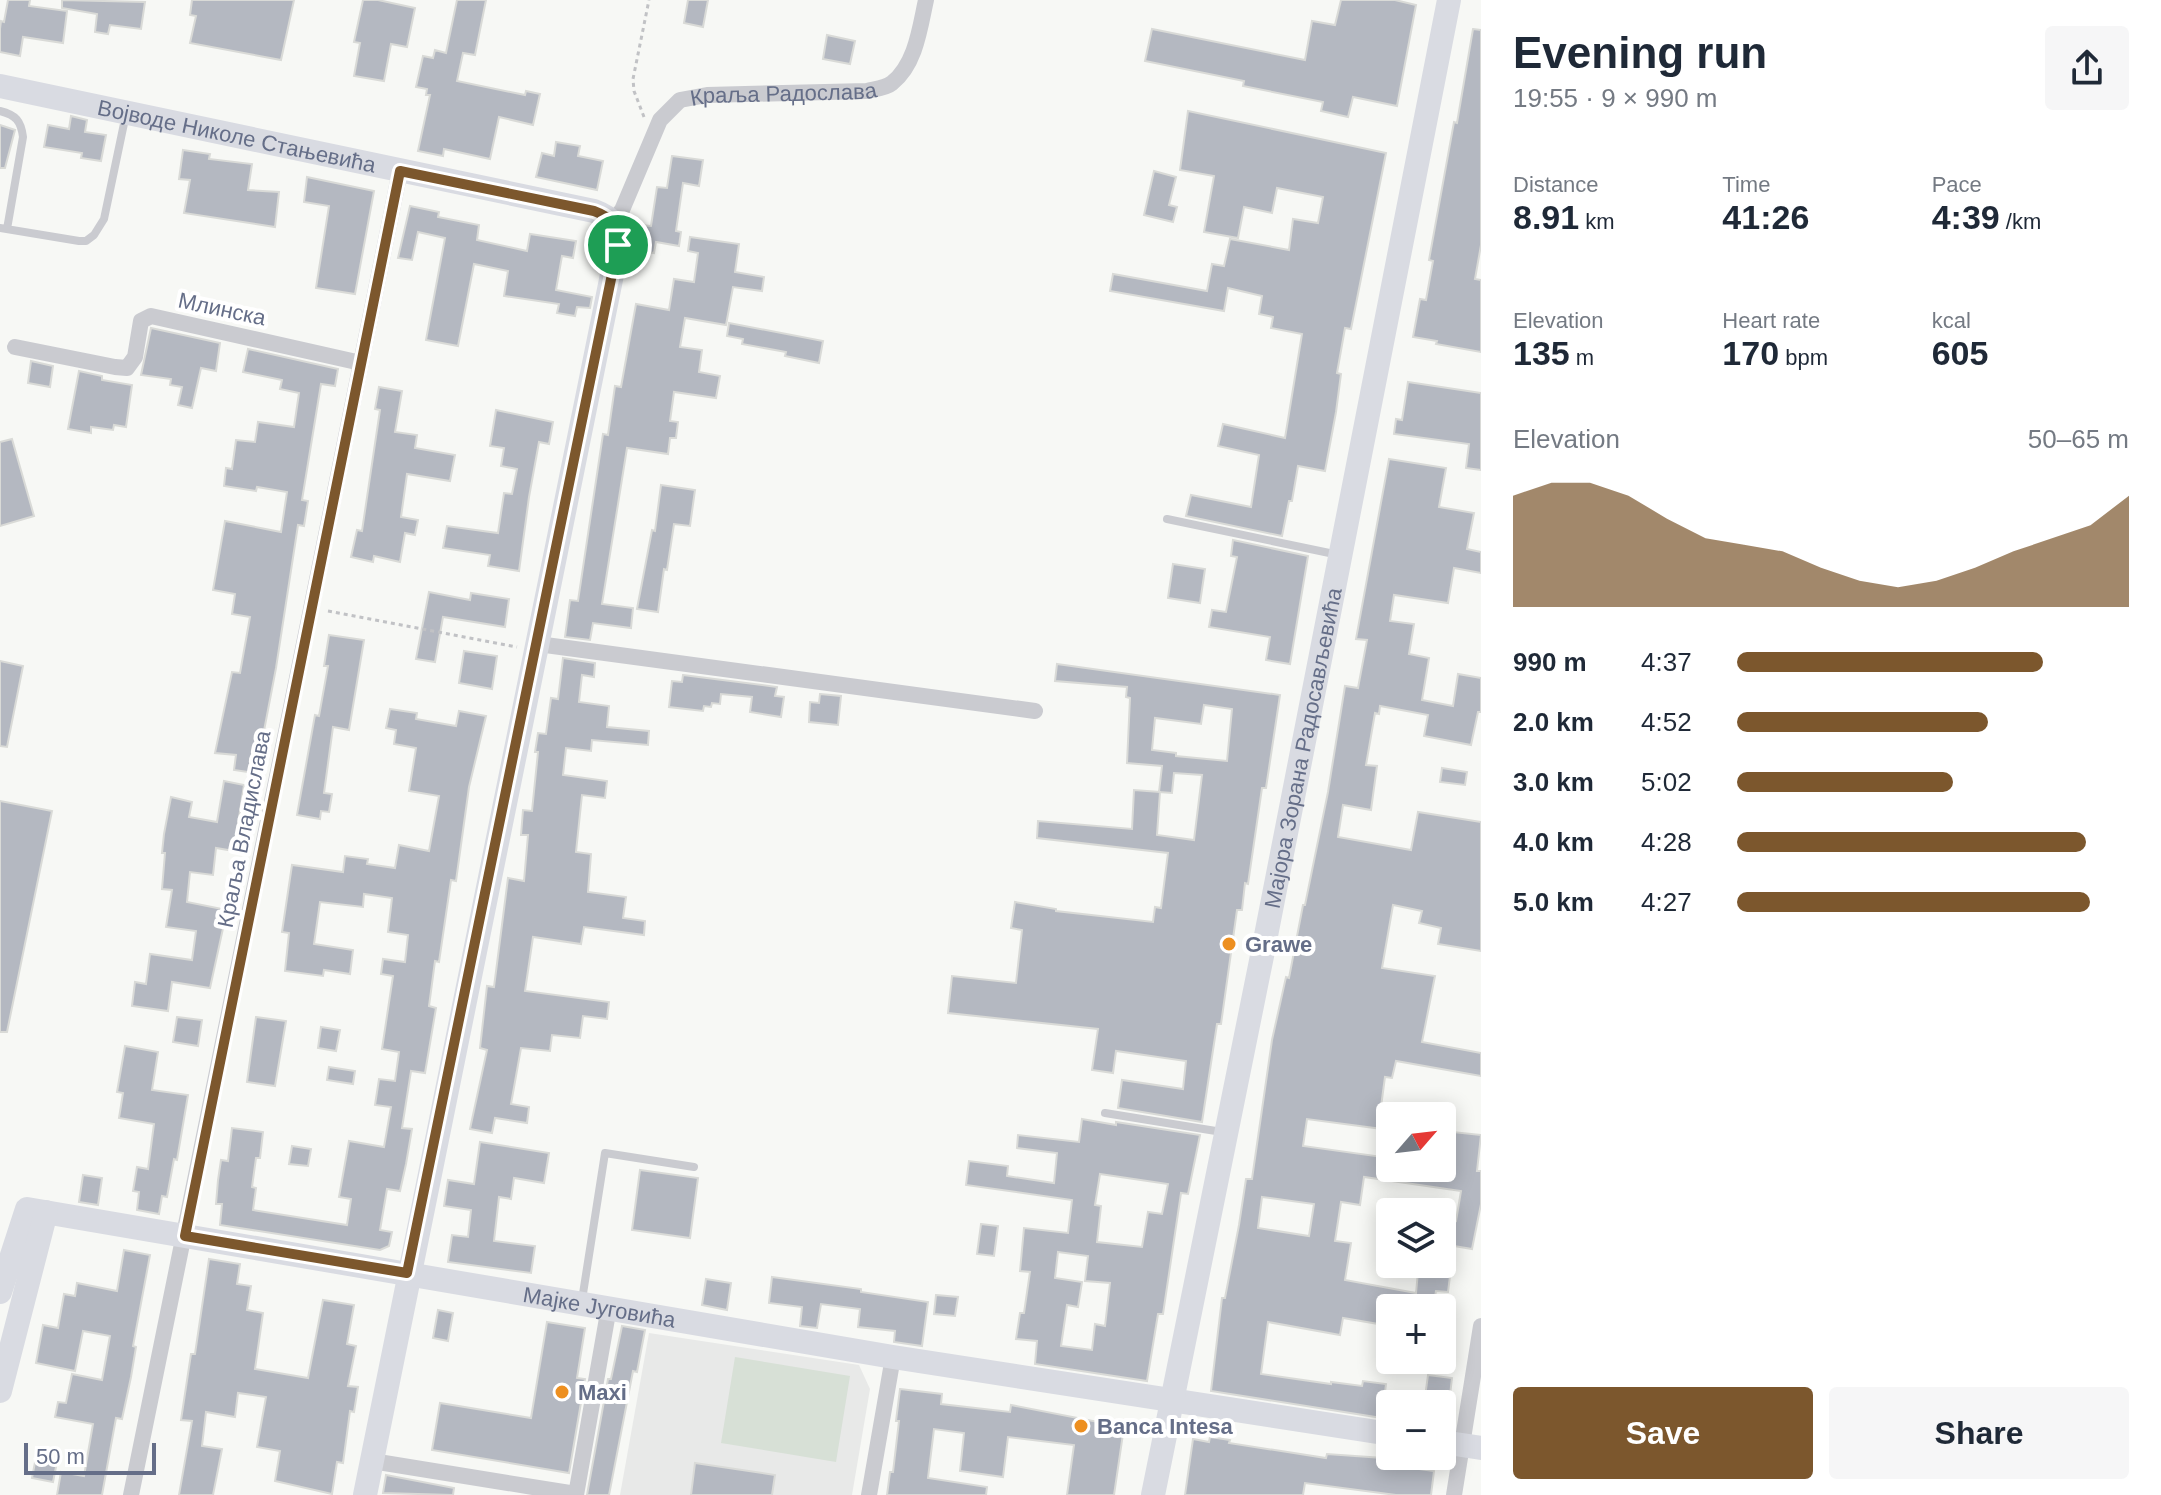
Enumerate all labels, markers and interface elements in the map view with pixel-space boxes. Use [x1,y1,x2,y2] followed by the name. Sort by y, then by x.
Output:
[2045,26,2129,110] button: share
[1513,28,1767,77] text: Evening run
[688,77,880,110] street label: Краља Радослава
[1513,83,1718,113] text: 19:55 · 9 × 990 m
[95,94,379,177] street label: Војводе Николе Стањевића
[1513,172,1599,197] text: Distance
[1722,172,1770,197] text: Time
[1932,172,1982,197] text: Pace
[1513,198,1579,236] text: 8.91
[1722,198,1809,236] text: 41:26
[1932,198,2000,236] text: 4:39
[1579,209,1615,234] text: km
[2000,209,2041,234] text: /km
[584,211,652,279] pin
[596,223,640,267] icon: arrive
[176,288,269,331] street label: Млинска
[1513,308,1604,333] text: Elevation
[1722,308,1820,333] text: Heart rate
[1932,308,1971,333] text: kcal
[1513,334,1570,372] text: 135
[1722,334,1779,372] text: 170
[1932,334,1988,372] text: 605
[1570,345,1594,370] text: m
[1779,345,1828,370] text: bpm
[1513,424,1620,454] text: Elevation
[2028,424,2129,454] text: 50–65 m
[1259,585,1346,910] street label: Мајора Зорана Радосављевића
[1513,647,1587,677] text: 990 m
[1641,647,1692,677] text: 4:37
[1513,707,1594,737] text: 2.0 km
[1641,707,1692,737] text: 4:52
[213,728,276,930] street label: Краља Владислава
[1513,767,1594,797] text: 3.0 km
[1641,767,1692,797] text: 5:02
[1513,827,1594,857] text: 4.0 km
[1641,827,1692,857] text: 4:28
[1513,887,1594,917] text: 5.0 km
[1641,887,1692,917] text: 4:27
[1245,932,1312,957] place label: Grawe
[1220,935,1238,953] marker: Grawe
[1376,1102,1456,1182] north arrow
[1376,1102,1456,1470] map controls
[1376,1198,1456,1278] button: layers
[521,1282,678,1332] street label: Мајке Југовића
[1376,1294,1456,1374] button: +
[578,1380,627,1405] place label: Maxi
[553,1383,571,1401] marker: Maxi
[1513,1387,1813,1479] button: Save
[1829,1387,2129,1479] button: Share
[1376,1390,1456,1470] button: −
[1097,1414,1233,1439] place label: Banca Intesa
[1072,1417,1090,1435] marker: Banca Intesa
[24,1439,156,1475] scale bar
[36,1444,85,1469] text: 50 m

